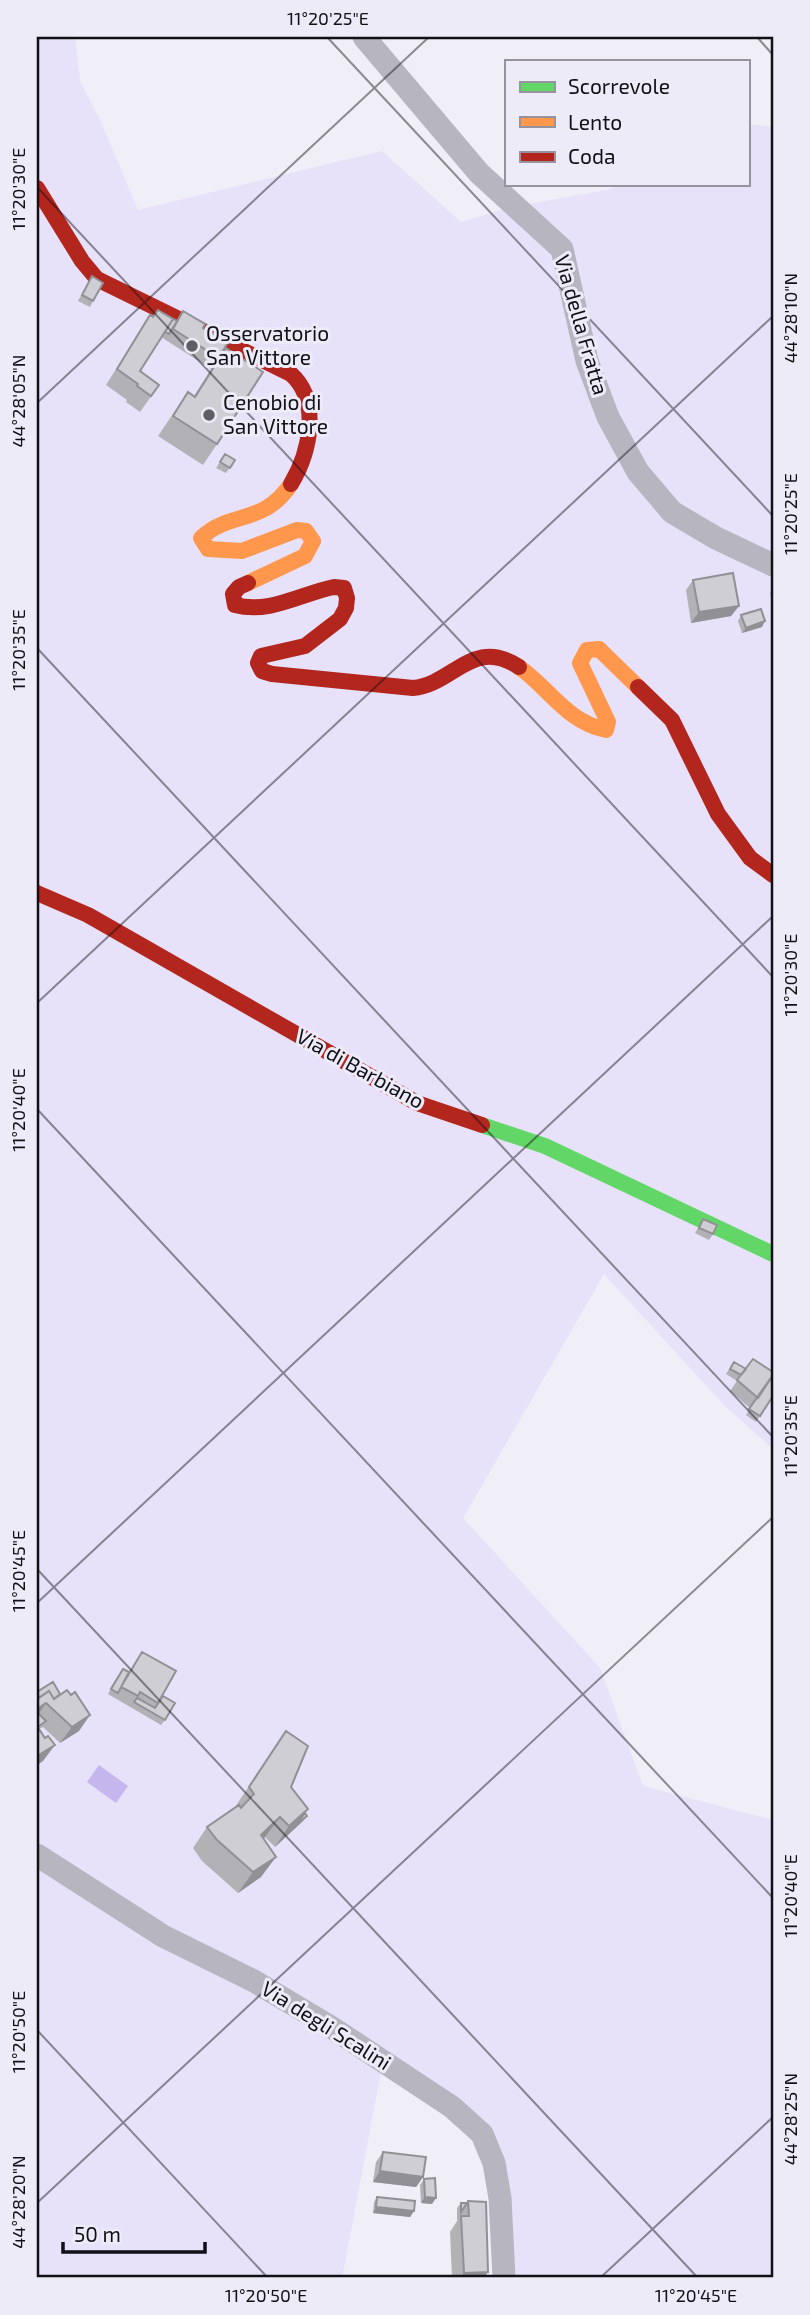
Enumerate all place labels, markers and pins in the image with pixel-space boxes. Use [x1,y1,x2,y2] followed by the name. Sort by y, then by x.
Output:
[206,320,329,369] place label: Osservatorio San Vittore
[184,338,200,354] marker: Osservatorio San Vittore
[223,389,328,438] place label: Cenobio di San Vittore
[201,407,217,423] marker: Cenobio di San Vittore

